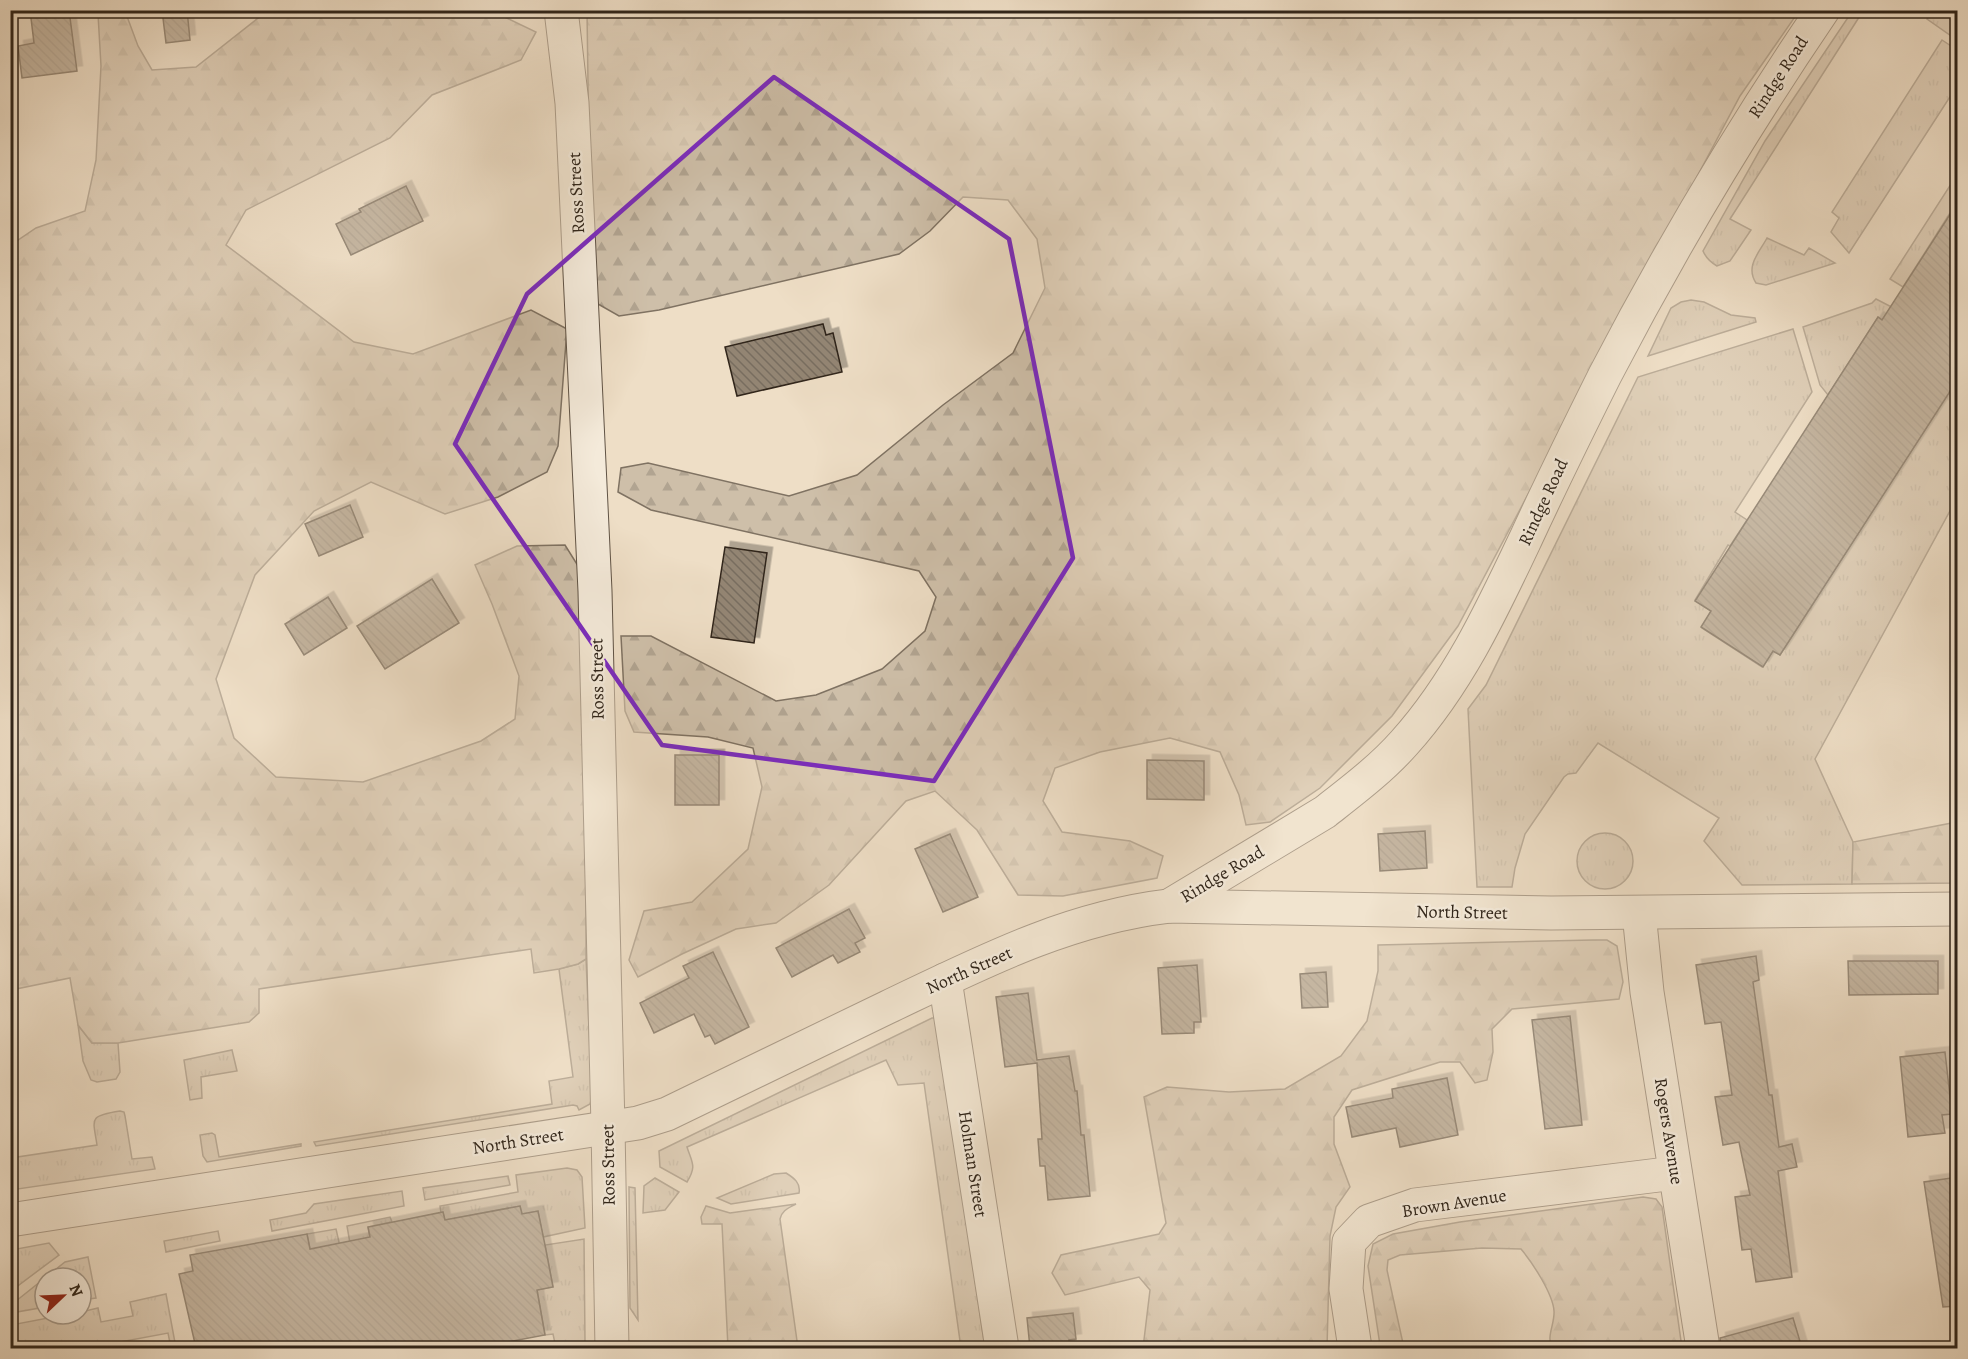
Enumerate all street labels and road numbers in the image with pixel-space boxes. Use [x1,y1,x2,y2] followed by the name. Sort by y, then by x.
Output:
[1742,31,1814,123] street label: Rindge Road
[562,152,590,234] street label: Ross Street
[1512,454,1574,549] street label: Rindge Road
[584,638,610,720] street label: Ross Street
[1176,839,1269,908] street label: Rindge Road
[1416,899,1508,925] street label: North Street
[922,940,1016,1000] street label: North Street
[1649,1076,1689,1186] street label: Rogers Avenue
[953,1109,993,1219] street label: Holman Street
[471,1122,565,1160] street label: North Street
[595,1124,621,1206] street label: Ross Street
[1400,1183,1508,1223] street label: Brown Avenue

